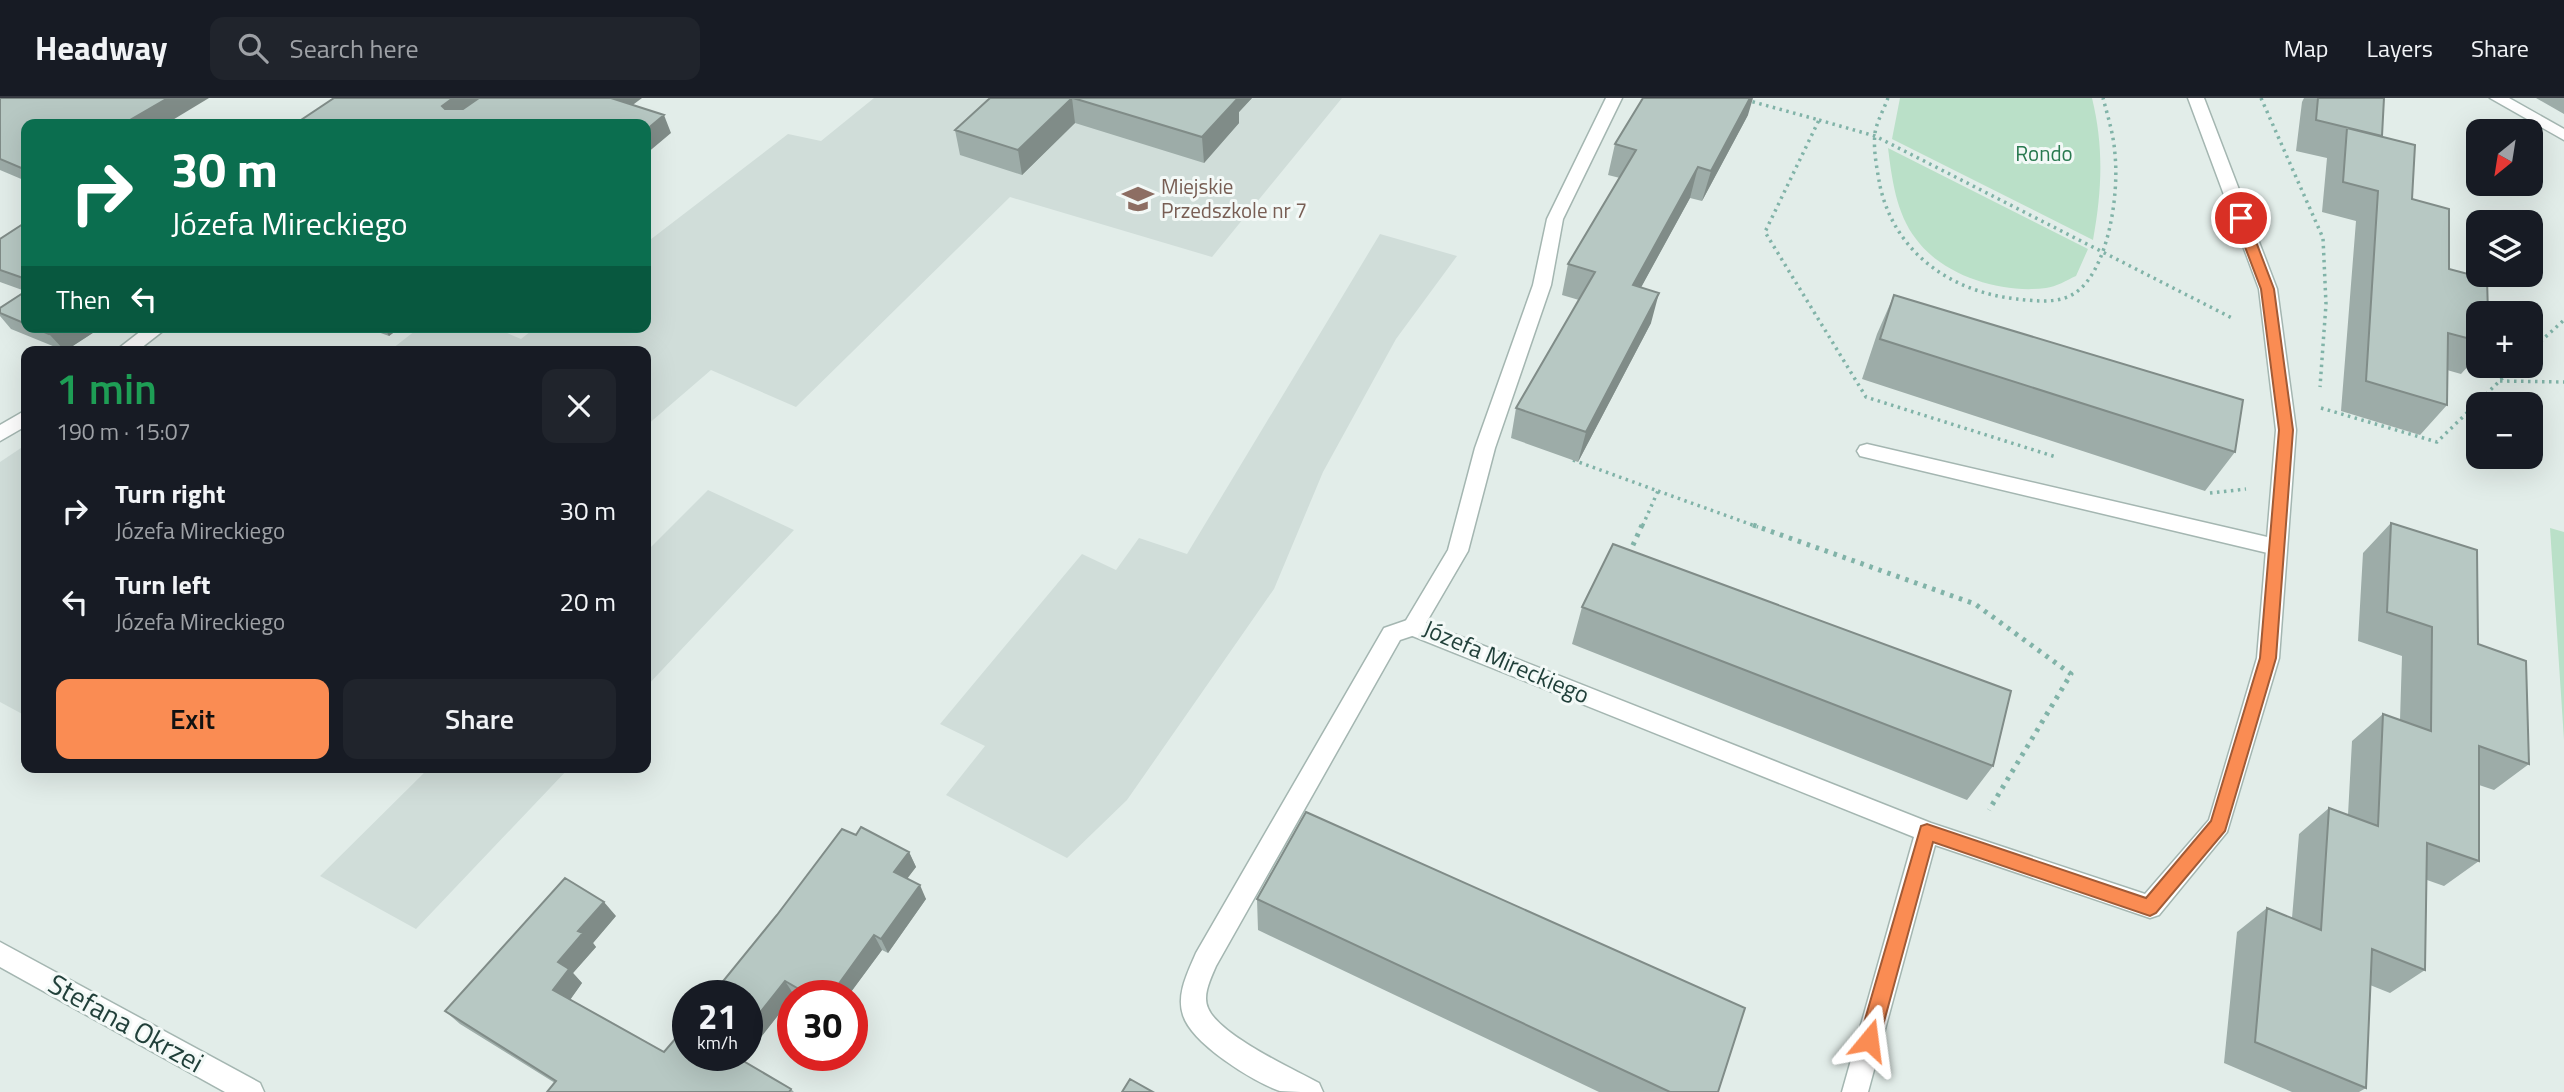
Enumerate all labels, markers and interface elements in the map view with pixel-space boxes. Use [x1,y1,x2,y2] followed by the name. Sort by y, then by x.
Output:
[210,17,700,80] search box
[35,23,168,73] text: Headway
[234,29,272,67] icon: search
[290,29,419,68] text: Search here
[2284,30,2329,66] text: Map
[2367,30,2433,66] text: Layers
[2471,30,2529,66] text: Share
[2466,119,2543,196] north arrow
[2466,119,2543,469] map controls
[171,131,278,206] text: 30 m
[2015,137,2073,169] park label: Rondo
[56,147,147,238] icon: right
[1161,170,1307,226] place label: Miejskie Przedszkole nr 7
[1121,182,1155,216] school or university icon: Miejskie Przedszkole nr 7
[2211,188,2271,248] pin
[171,199,408,247] text: Józefa Mireckiego
[2222,199,2260,237] icon: arrive
[2466,210,2543,287] button: layers
[56,280,111,319] text: Then
[125,280,163,318] icon: left
[2466,301,2543,378] button: +
[56,356,157,420] text: 1 min
[542,369,616,443] button: close
[2466,392,2543,469] button: −
[56,414,191,449] text: 190 m · 15:07
[115,474,226,513] text: Turn right
[559,491,616,530] text: 30 m
[56,492,94,530] icon: right
[115,513,285,548] text: Józefa Mireckiego
[115,565,210,604] text: Turn left
[559,582,616,621] text: 20 m
[56,583,94,621] icon: left
[115,604,285,639] text: Józefa Mireckiego
[1418,610,1595,712] street label: Józefa Mireckiego
[56,679,329,759] button: Exit
[343,679,616,759] button: Share
[41,962,212,1083] street label: Stefana Okrzei
[777,980,868,1071] speed limit sign: 30
[698,989,737,1043] text: 21
[1832,1003,1906,1077] position arrow
[697,1029,738,1056] text: km/h

